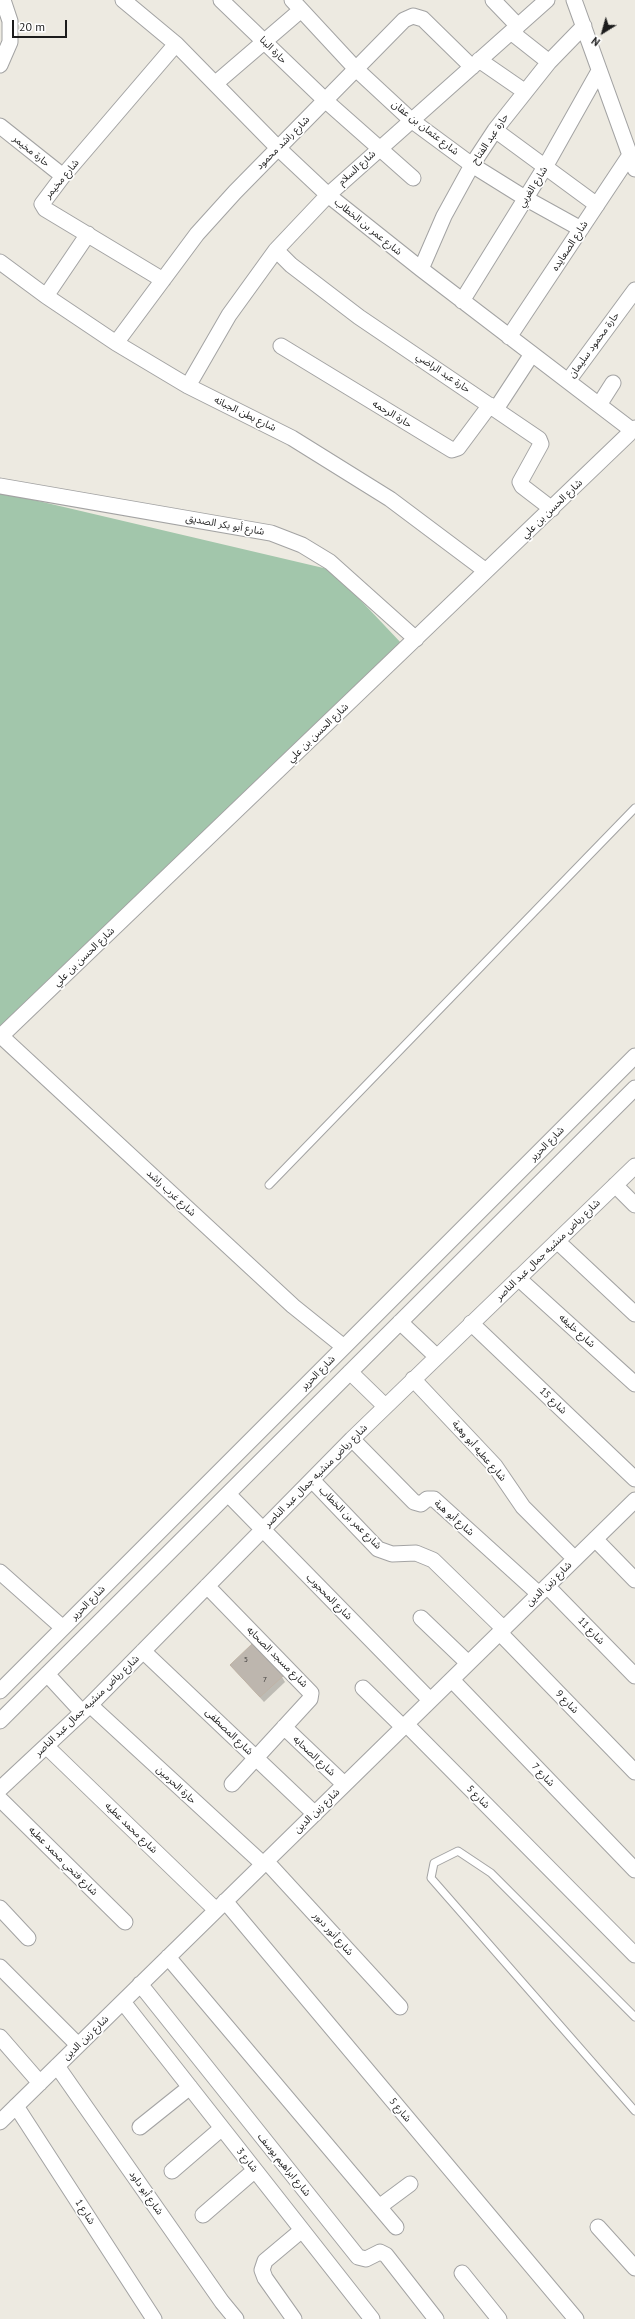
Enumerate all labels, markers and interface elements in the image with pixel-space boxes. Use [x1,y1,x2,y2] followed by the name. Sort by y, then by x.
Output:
[14,12,69,38] scale bar
[583,12,623,52] north arrow
[19,19,45,34] text: 20 m
[257,34,289,66] street label: حارة البنا
[589,34,603,49] text: N
[389,98,461,158] street label: شارع عثمان بن عفان
[469,112,511,166] street label: حارة عبد الفتاح
[254,114,312,172] street label: شارع راشد محمود
[10,133,52,169] street label: حارة مخيمر
[336,148,378,188] street label: شارع السلام
[42,157,82,201] street label: شارع مخيمر
[516,164,550,210] street label: شارع الغربي
[332,196,404,258] street label: شارع عمر بن الخطاب
[549,219,591,273] street label: شارع الصعايده
[566,310,622,380] street label: حارة محمود سليمان
[414,350,472,396] street label: حارة عبد الراضي
[212,394,278,434] street label: شارع بطن الجبانه
[370,398,414,430] street label: حارة الرحمه
[519,477,585,541] street label: شارع الحسن بن علي
[185,512,265,538] street label: شارع أبو بكر الصديق
[285,701,351,765] street label: شارع الحسن بن علي
[51,925,117,989] street label: شارع الحسن بن علي
[527,1124,567,1164] street label: شارع الحرير
[144,1167,198,1219] street label: شارع غرب راشد
[493,1197,603,1303] street label: شارع رياض منشيه جمال عبد الناصر
[556,1312,598,1350] street label: شارع خليفه
[298,1353,338,1393] street label: شارع الحرير
[537,1385,569,1417] street label: شارع 15
[449,1418,509,1484] street label: شارع عطيه أبو وهبة
[262,1422,370,1530] street label: شارع رياض منشيه جمال عبد الناصر
[316,1484,384,1552] street label: شارع عمر بن الخطاب
[432,1498,476,1538] street label: شارع أبو هبة
[524,1559,574,1609] street label: شارع زين الدين
[303,1571,355,1623] street label: شارع المحجوب
[68,1583,108,1623] street label: شارع الحرير
[575,1615,607,1647] street label: شارع 11
[244,1624,310,1690] street label: شارع مسجد الصحابه
[32,1653,142,1759] street label: شارع رياض منشيه جمال عبد الناصر
[244,1655,248,1665] house number: 5
[263,1675,267,1685] house number: 7
[553,1688,581,1716] street label: شارع 9
[203,1706,255,1758] street label: شارع المصطفى
[290,1733,338,1779] street label: شارع الصحابه
[529,1761,557,1789] street label: شارع 7
[154,1764,198,1806] street label: حارة الحرمين
[464,1783,492,1811] street label: شارع 5
[292,1786,342,1836] street label: شارع زين الدين
[102,1800,160,1856] street label: شارع محمد عطيه
[26,1824,100,1898] street label: شارع فتحي محمد عطيه
[310,1910,356,1958] street label: شارع أنور دبور
[61,2013,111,2063] street label: شارع زين الدين
[387,2096,413,2124] street label: شارع 5
[255,2131,313,2199] street label: شارع ابراهيم يوسف
[234,2145,260,2175] street label: شارع 3
[126,2169,166,2217] street label: شارع أبو داود
[72,2197,98,2227] street label: شارع 1

